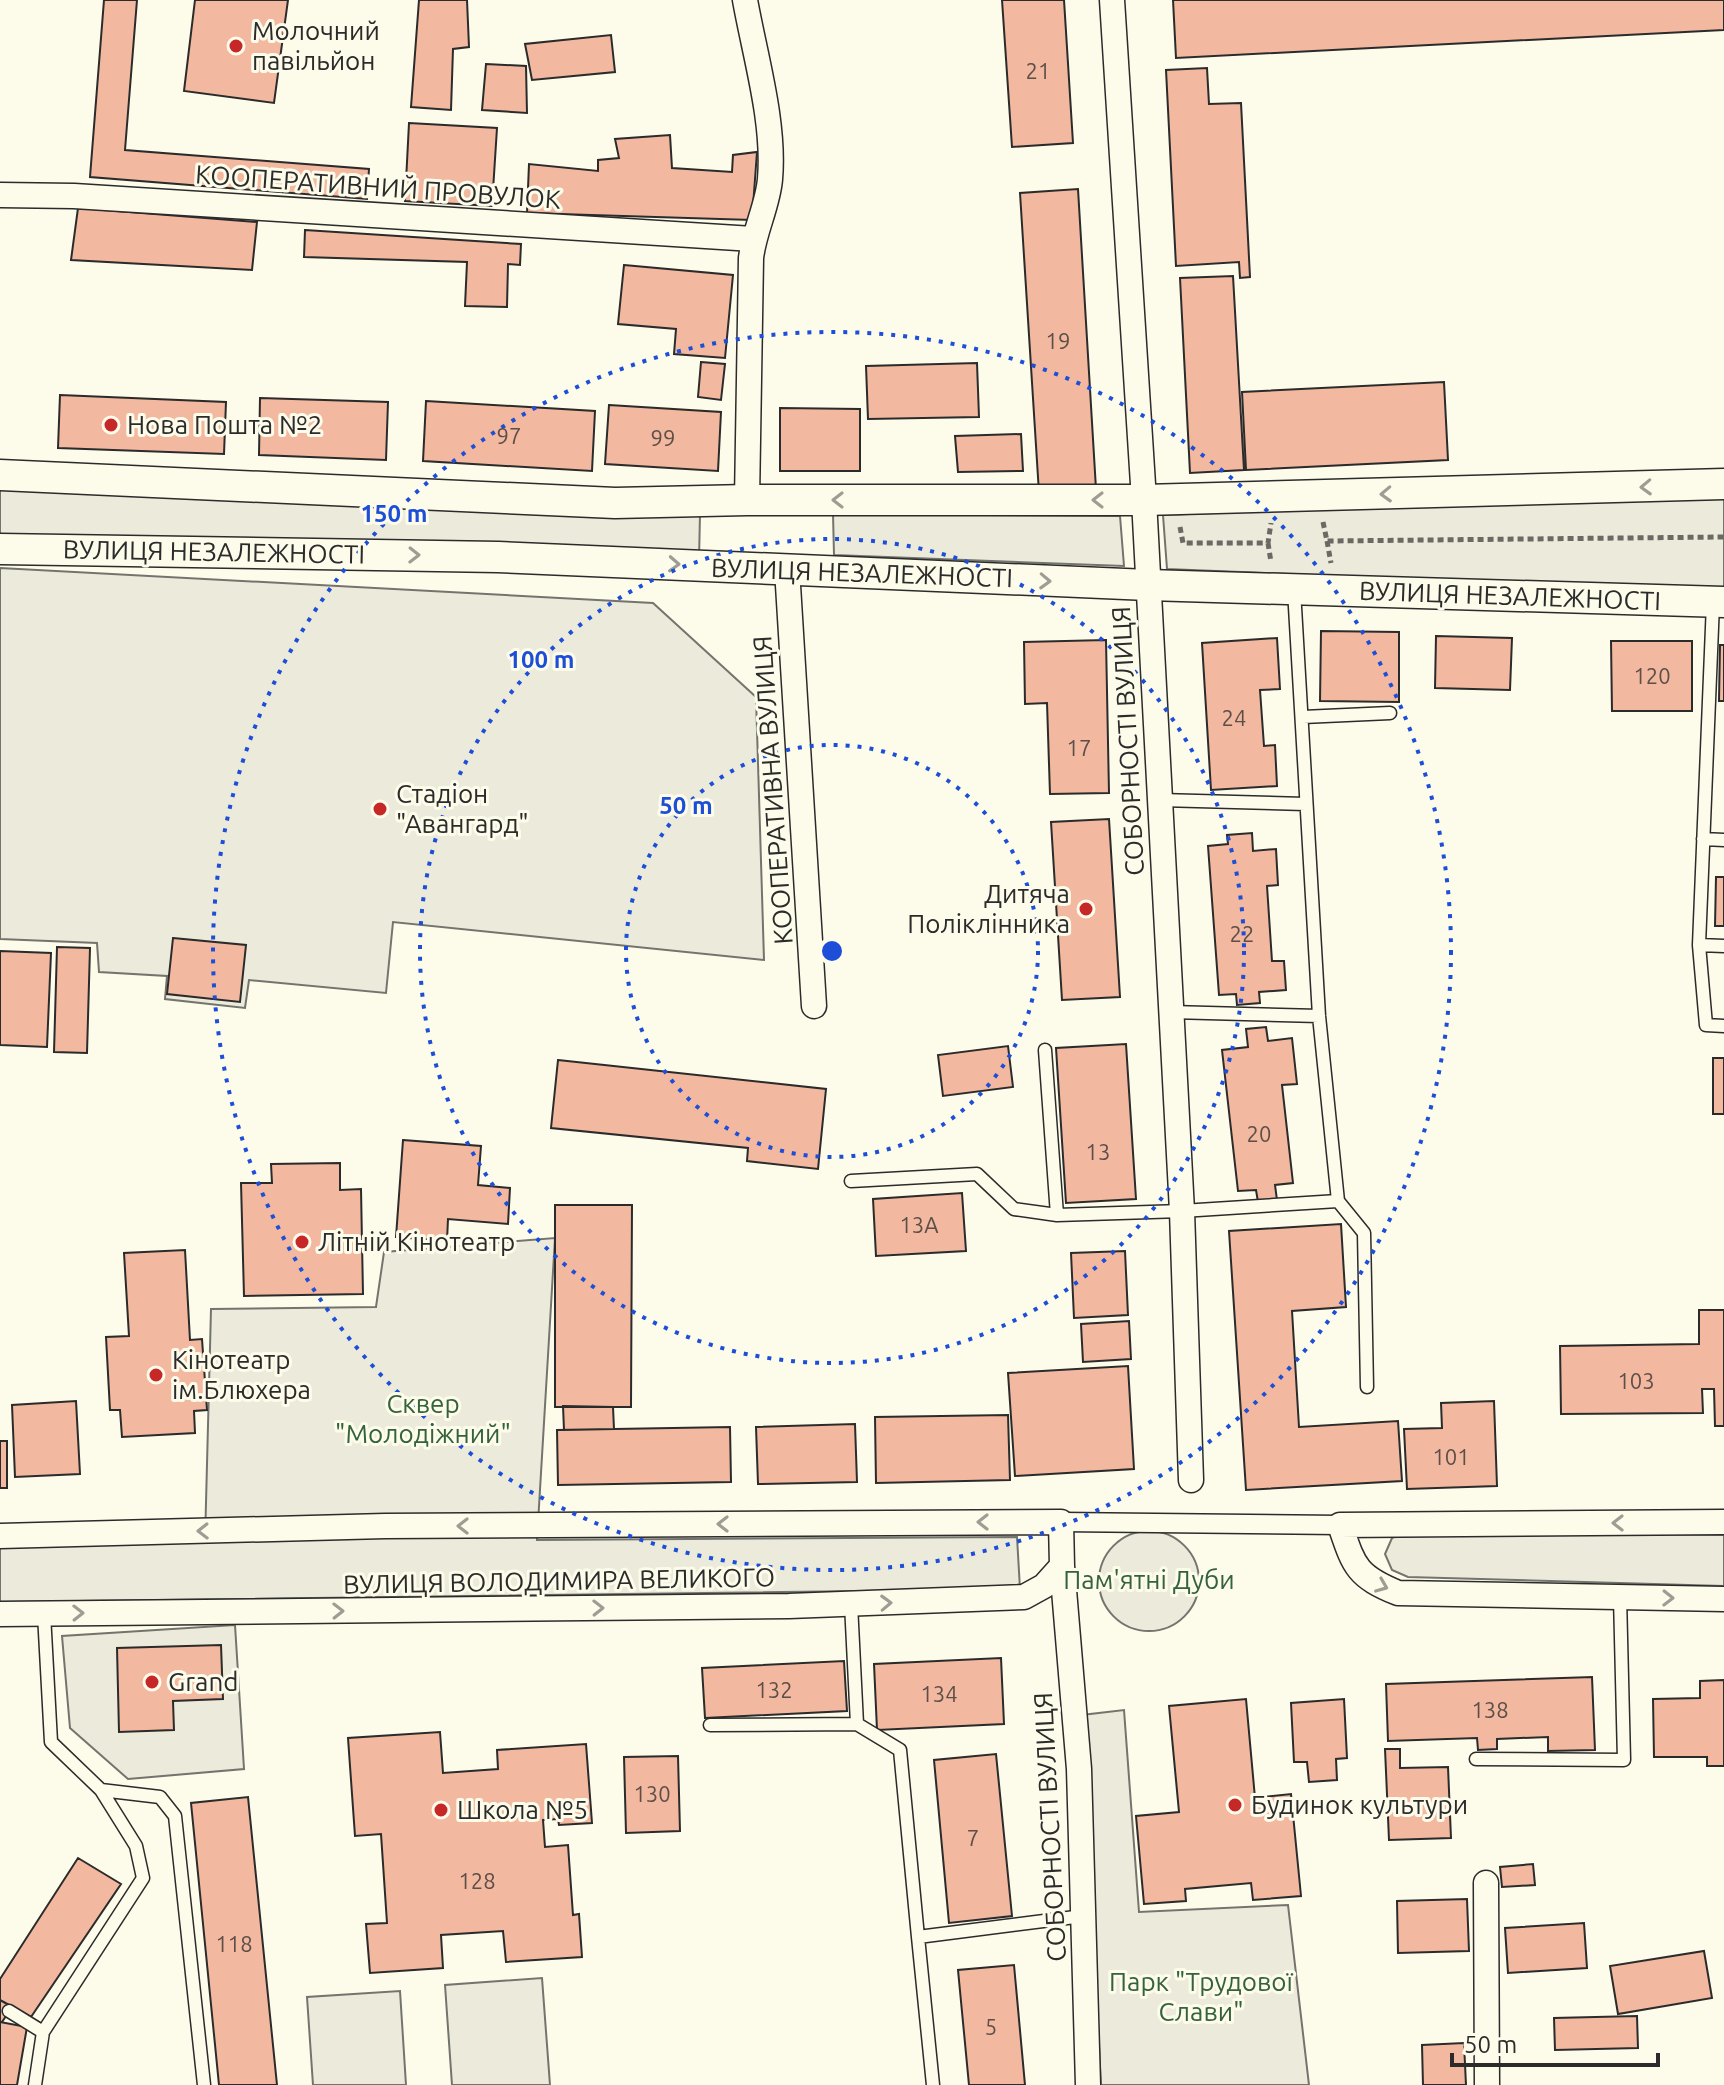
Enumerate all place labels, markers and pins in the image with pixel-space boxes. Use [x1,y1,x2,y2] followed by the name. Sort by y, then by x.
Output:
[252,16,380,75] place label: Молочний павільйон
[227,37,245,55] marker: Молочний павільйон
[127,410,322,439] place label: Нова Пошта №2
[102,416,120,434] marker: Нова Пошта №2
[396,779,529,838] place label: Стадіон "Авангард"
[371,800,389,818] marker: Стадіон "Авангард"
[907,879,1070,938] place label: Дитяча Поліклінника
[1077,900,1095,918] marker: Дитяча Поліклінника
[818,937,846,965] centre of rings
[318,1227,515,1256] place label: Літній Кінотеатр
[293,1233,311,1251] marker: Літній Кінотеатр
[172,1345,311,1404] place label: Кінотеатр ім.Блюхера
[147,1366,165,1384] marker: Кінотеатр ім.Блюхера
[168,1667,239,1696] place label: Grand
[143,1673,161,1691] marker: Grand
[1251,1790,1468,1819] place label: Будинок культури
[457,1795,588,1824] place label: Школа №5
[1226,1796,1244,1814] marker: Будинок культури
[432,1801,450,1819] marker: Школа №5

